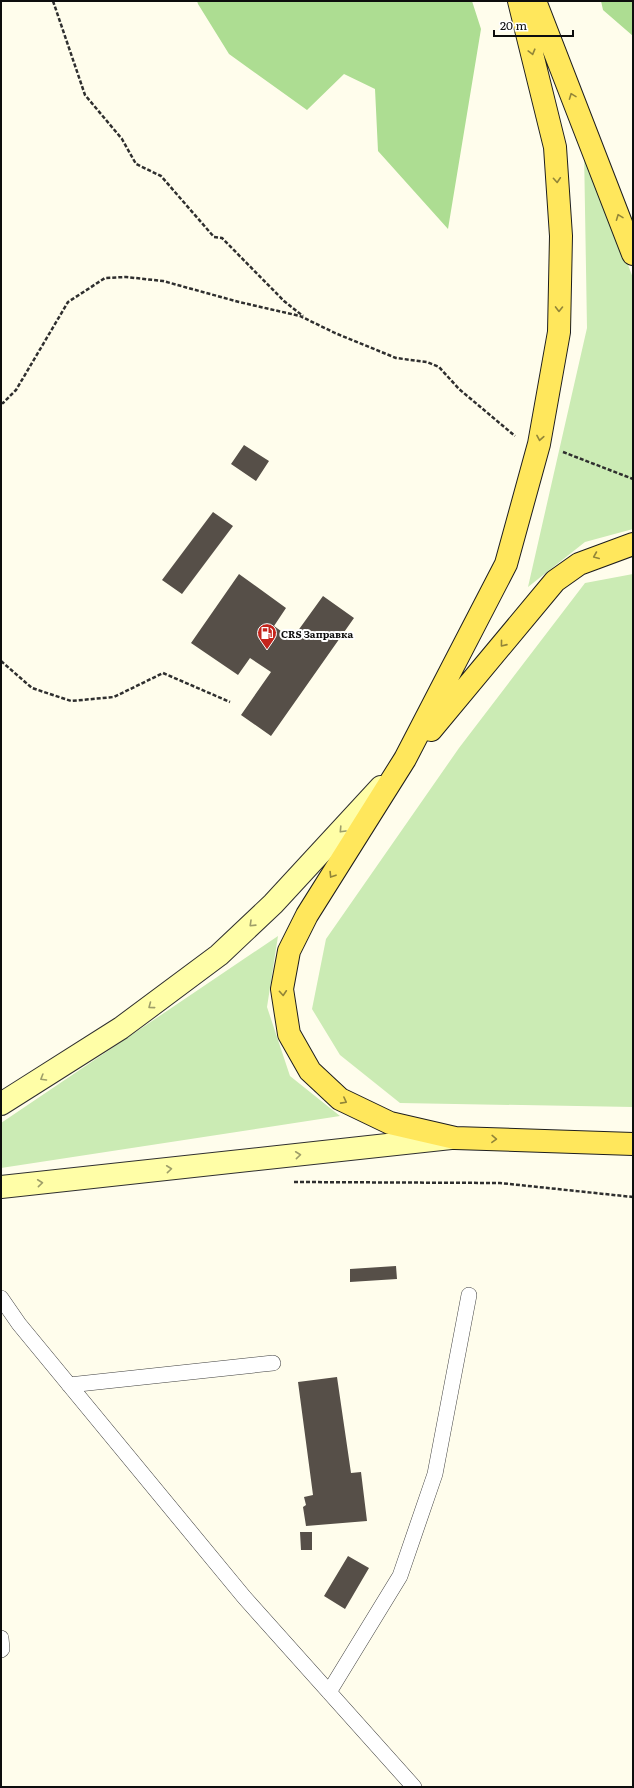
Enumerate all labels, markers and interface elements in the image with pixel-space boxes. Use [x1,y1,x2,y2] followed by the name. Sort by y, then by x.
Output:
[494,12,573,38] scale bar
[500,16,527,34] text: 20 m
[527,49,536,56] one-way arrow
[568,93,576,100] one-way arrow
[553,177,562,183] one-way arrow
[615,214,623,221] one-way arrow
[555,306,564,312] one-way arrow
[536,435,545,441] one-way arrow
[593,552,600,560] one-way arrow
[256,622,278,650] fuel station icon: CRS Заправка
[281,626,354,641] place label: CRS Заправка
[501,640,508,647] one-way arrow
[339,825,347,833] one-way arrow
[329,871,337,878] one-way arrow
[249,919,257,926] one-way arrow
[279,990,288,996] one-way arrow
[149,1001,156,1008] one-way arrow
[40,1073,47,1081] one-way arrow
[340,1096,347,1103] one-way arrow
[491,1135,497,1143] one-way arrow
[295,1151,301,1160] one-way arrow
[166,1165,172,1174] one-way arrow
[37,1179,43,1188] one-way arrow

